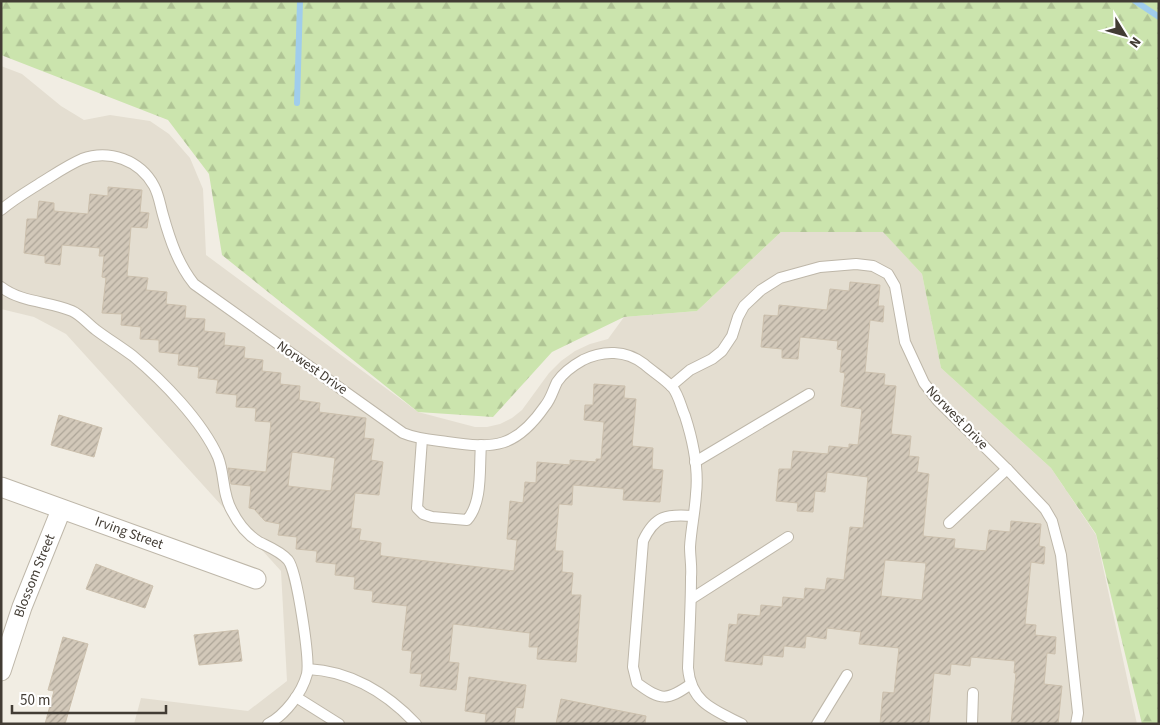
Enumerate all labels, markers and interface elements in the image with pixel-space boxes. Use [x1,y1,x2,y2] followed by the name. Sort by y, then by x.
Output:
[1100,10,1150,60] north arrow
[1124,32,1145,52] text: N
[273,336,351,400] street label: Norwest Drive
[921,381,993,455] street label: Norwest Drive
[92,512,166,555] street label: Irving Street
[9,531,60,620] street label: Blossom Street
[12,682,166,714] scale bar
[20,690,50,711] text: 50 m

